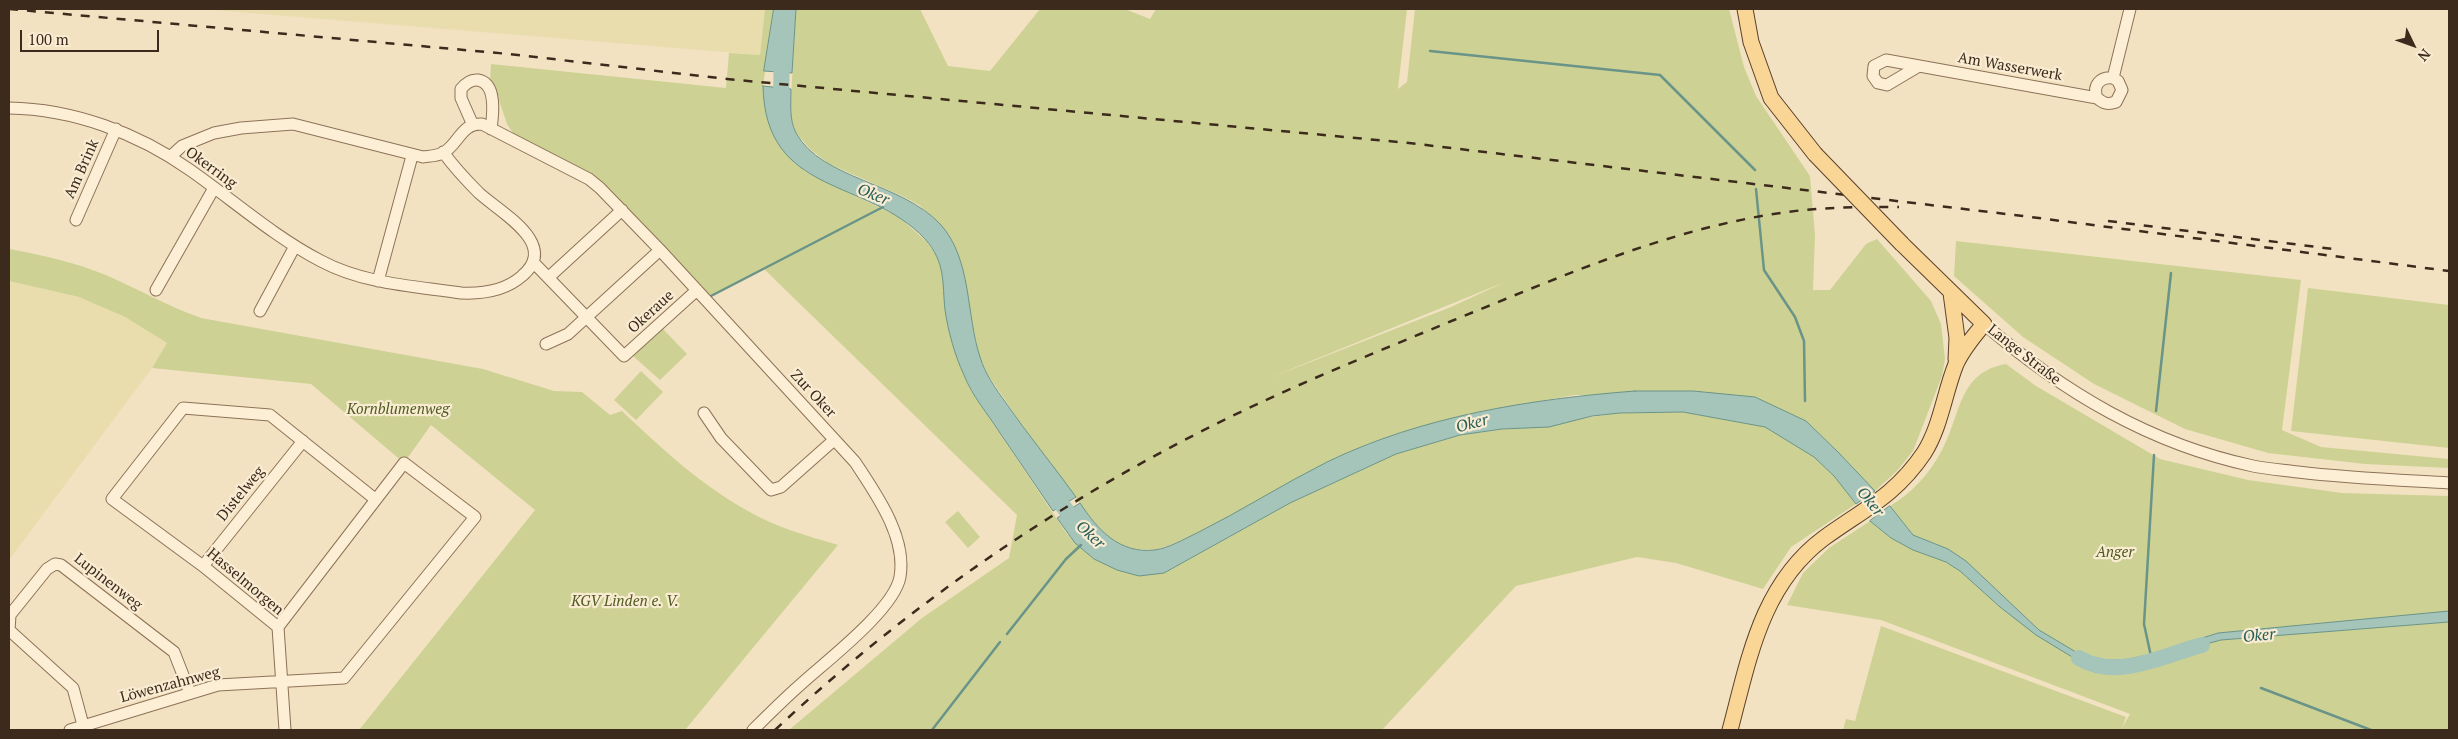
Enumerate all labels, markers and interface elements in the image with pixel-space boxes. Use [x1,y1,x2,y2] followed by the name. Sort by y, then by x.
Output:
[22,20,161,52] scale bar
[2388,20,2438,70] north arrow
[28,29,69,49] text: 100 m
[2414,45,2435,66] text: N
[1956,49,2064,85] street label: Am Wasserwerk
[61,137,103,201] street label: Am Brink
[182,143,240,193] street label: Okerring
[854,180,892,210] water label: Oker
[624,287,678,337] street label: Okeraue
[1984,321,2064,389] street label: Lange Straße
[786,366,840,422] street label: Zur Oker
[347,401,449,419] park label: Kornblumenweg
[1454,411,1490,437] water label: Oker
[213,463,269,525] street label: Distelweg
[1852,483,1888,521] water label: Oker
[1072,517,1108,553] water label: Oker
[2096,544,2134,562] park label: Anger
[203,545,287,619] street label: Hasselmorgen
[70,550,146,614] street label: Lupinenweg
[571,593,679,611] park label: KGV Linden e. V.
[2242,625,2276,647] water label: Oker
[118,663,222,707] street label: Löwenzahnweg

